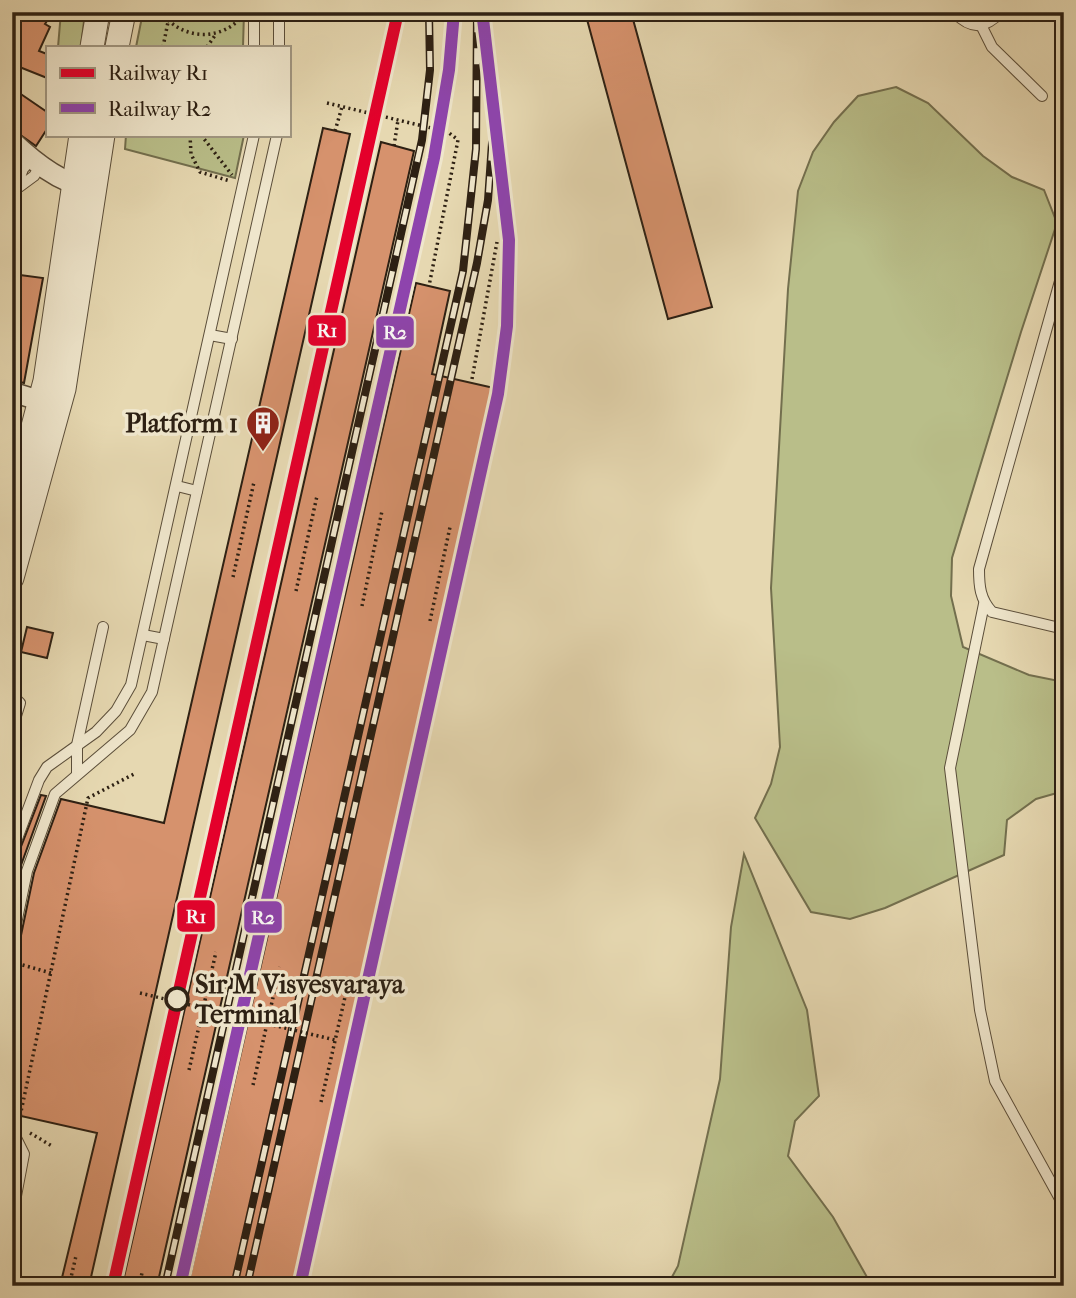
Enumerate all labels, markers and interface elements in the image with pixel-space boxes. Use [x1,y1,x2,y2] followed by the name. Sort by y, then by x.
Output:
[46,46,290,136] legend
[108,61,208,85] text: Railway R1
[108,97,212,121] text: Railway R2
[307,314,347,347] line badge: R1
[375,315,415,349] line badge: R2
[317,320,337,342] text: R1
[383,322,407,344] text: R2
[244,404,282,453] building icon: Platform 1
[125,408,238,439] place label: Platform 1
[176,899,216,933] line badge: R1
[243,900,283,934] line badge: R2
[186,906,206,928] text: R1
[251,907,275,929] text: R2
[194,969,405,1030] place label: Sir M Visvesvaraya Terminal
[165,987,189,1011] marker: Sir M Visvesvaraya Terminal

